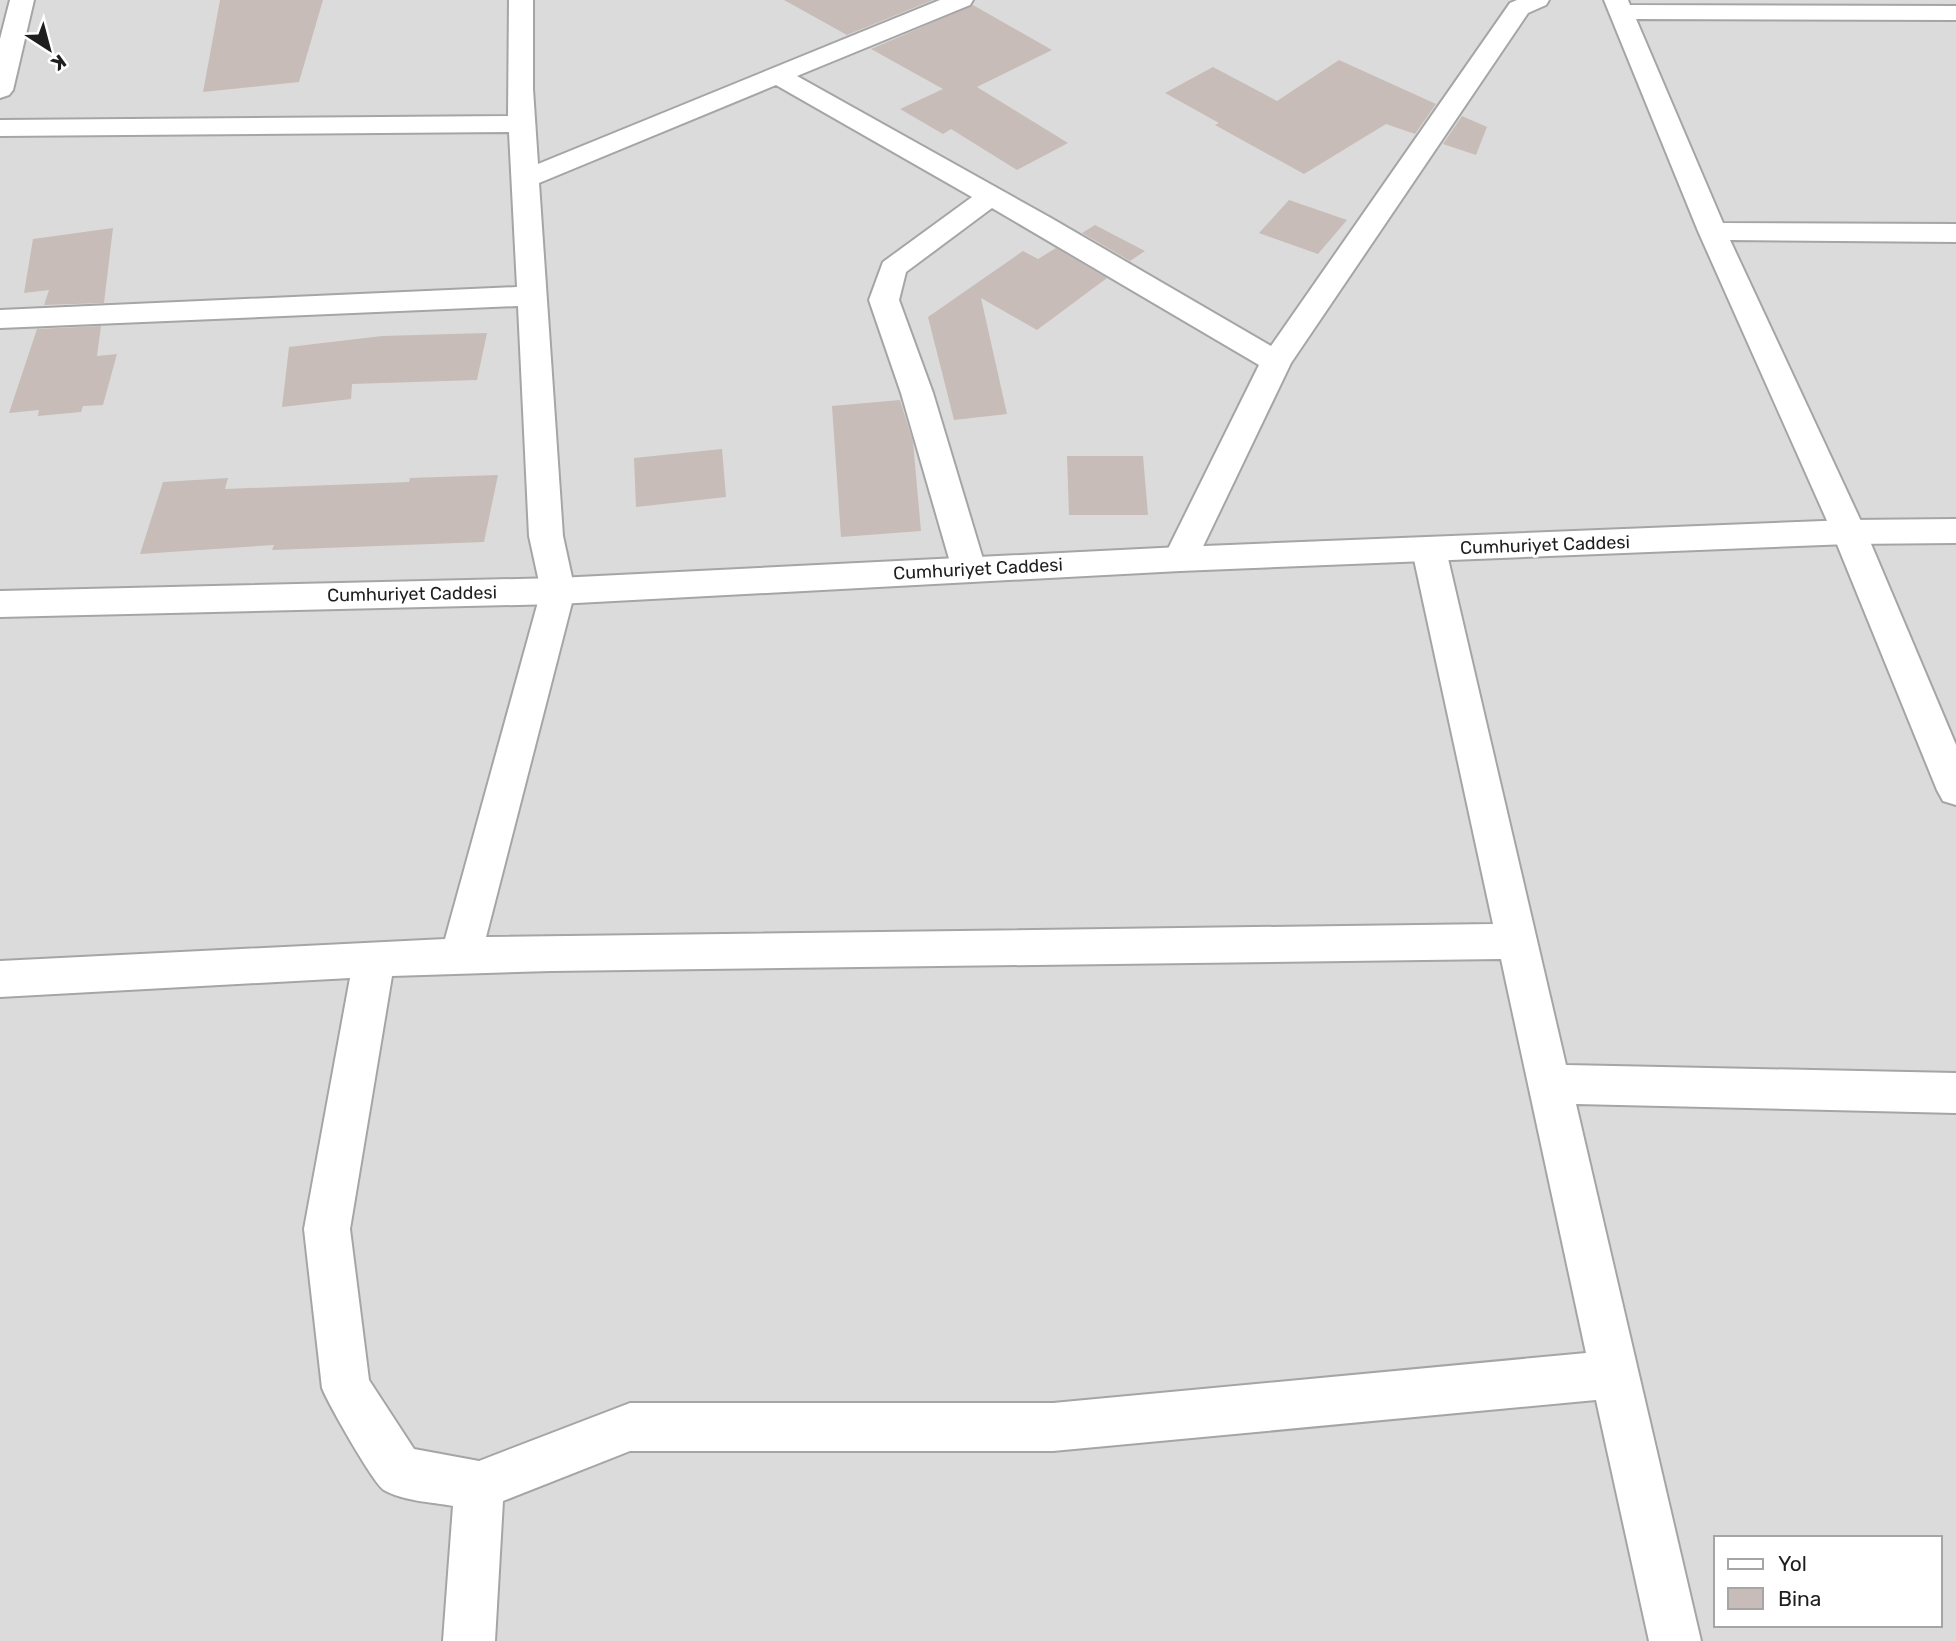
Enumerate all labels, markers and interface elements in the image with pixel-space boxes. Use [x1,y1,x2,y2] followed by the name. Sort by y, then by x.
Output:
[14,14,84,84] north arrow
[47,49,71,76] text: K
[1460,531,1630,559] street label: Cumhuriyet Caddesi
[893,554,1063,584] street label: Cumhuriyet Caddesi
[327,582,497,606] street label: Cumhuriyet Caddesi
[1714,1536,1942,1627] legend
[1778,1551,1807,1576] text: Yol
[1778,1586,1821,1611] text: Bina

